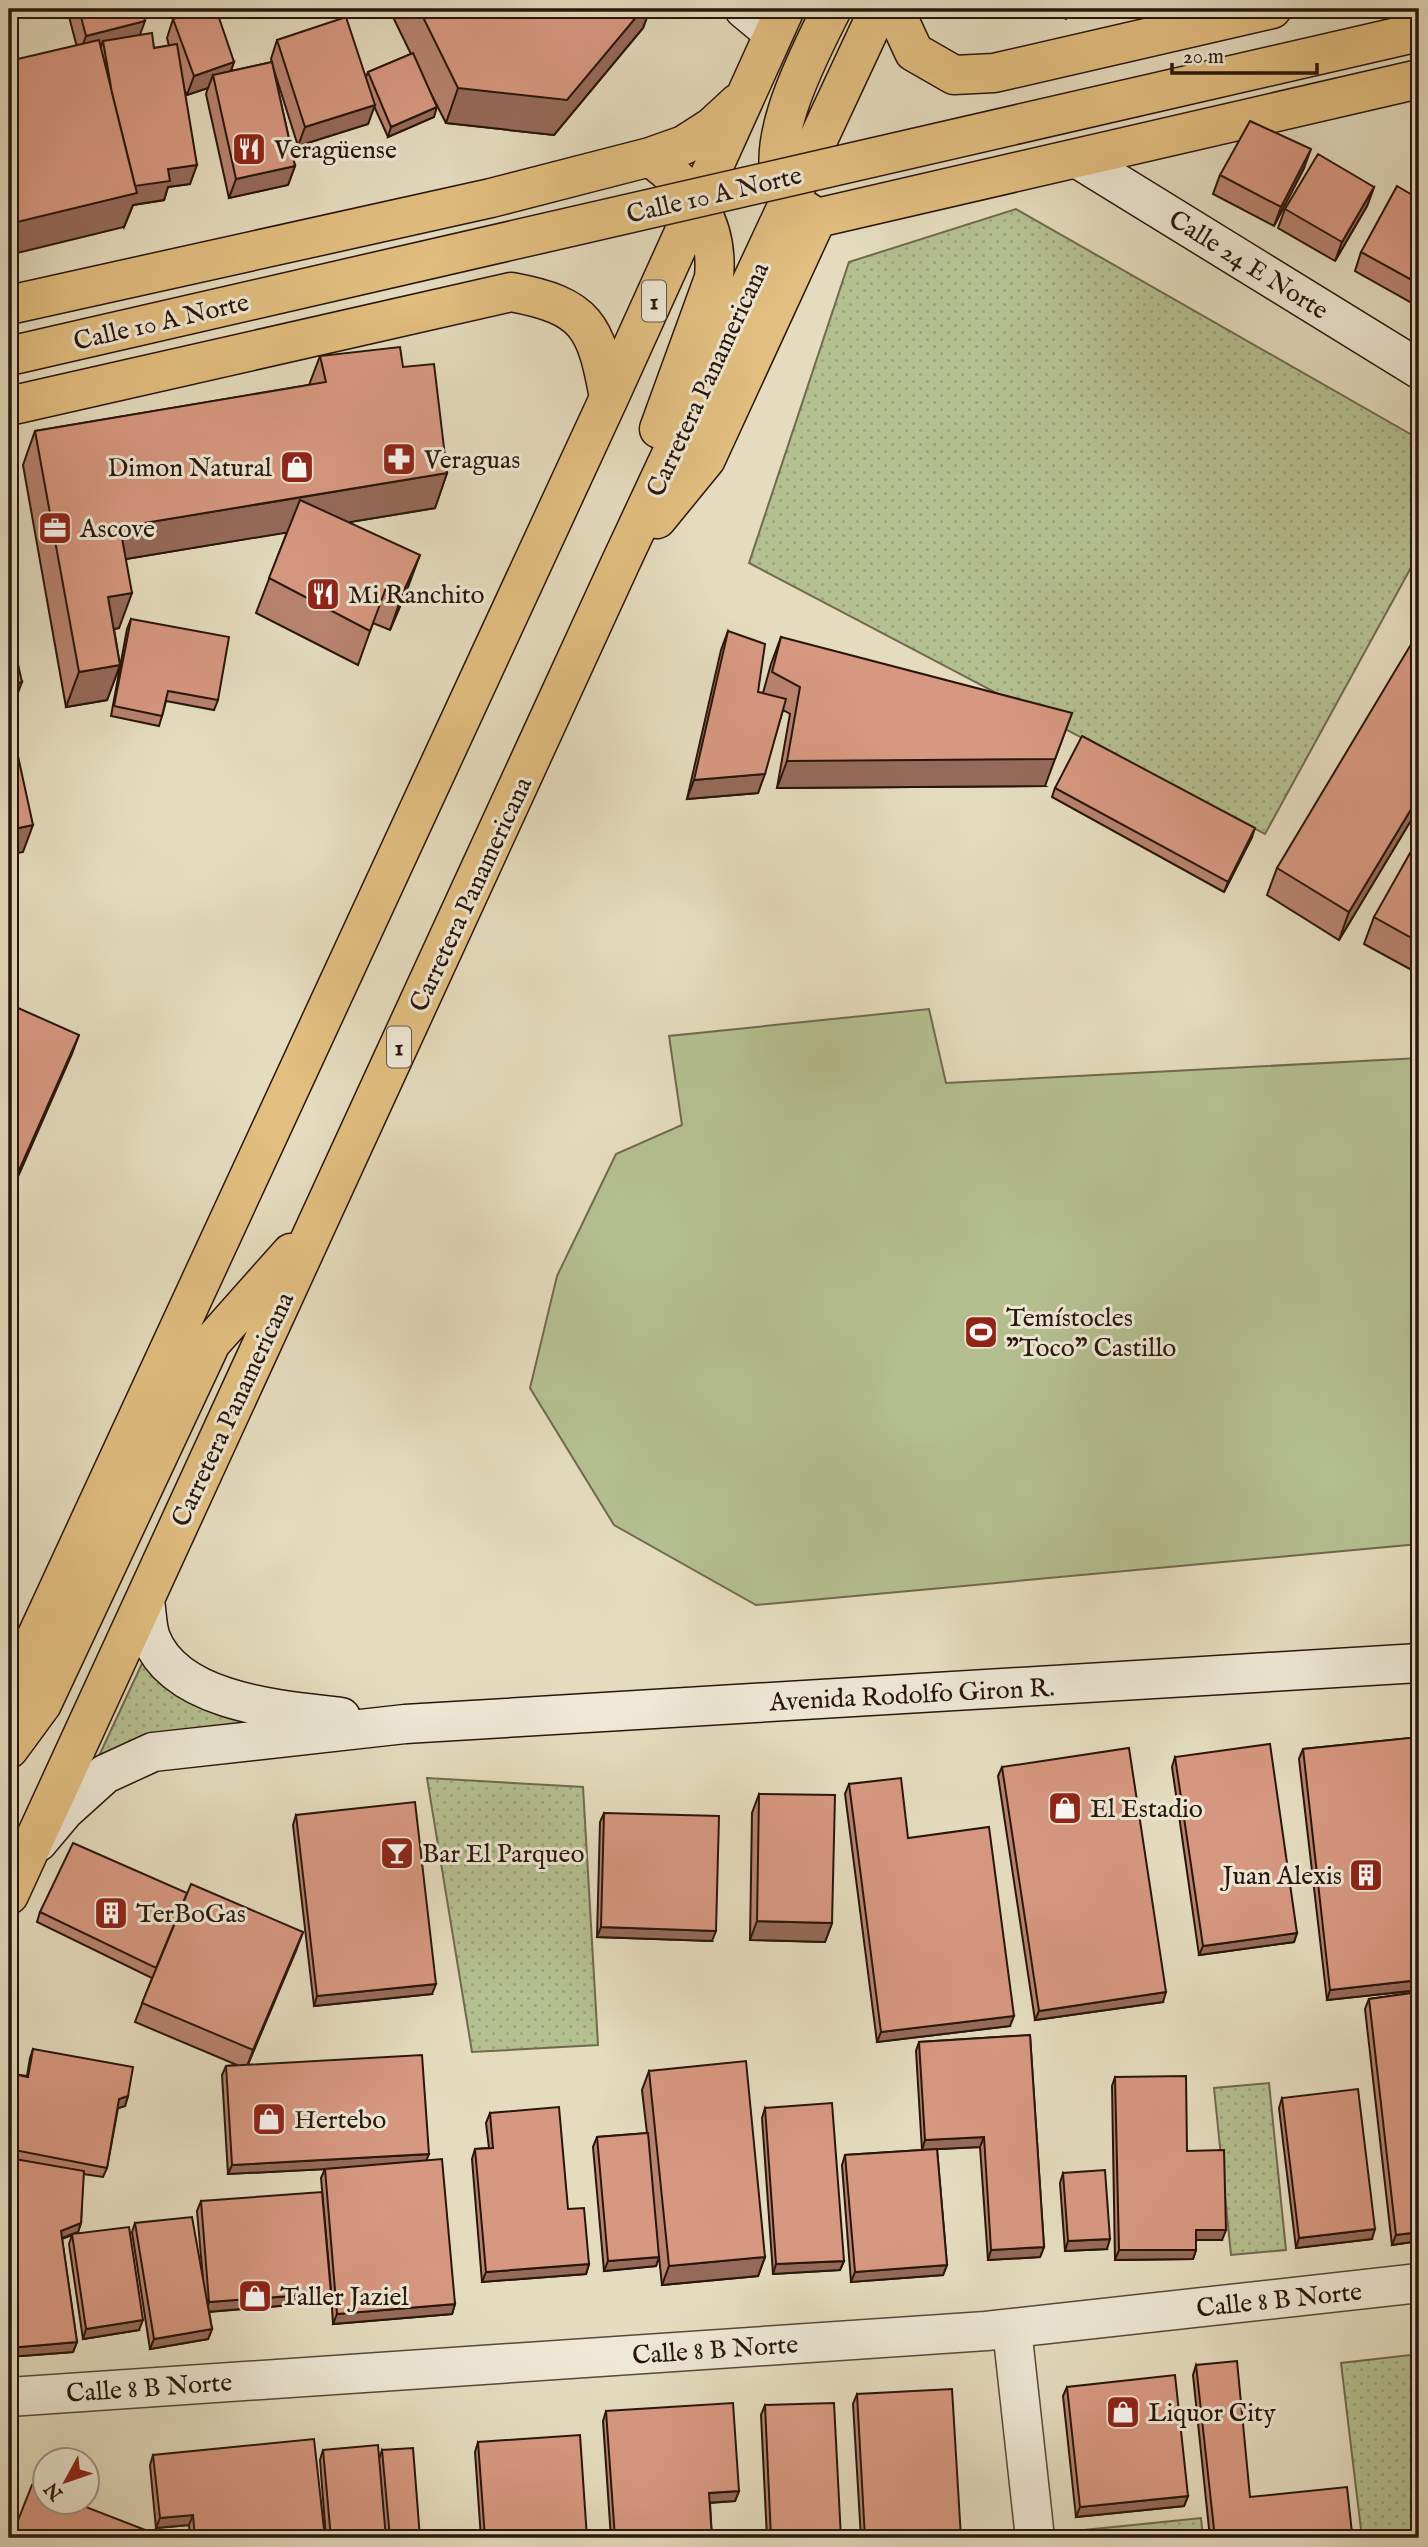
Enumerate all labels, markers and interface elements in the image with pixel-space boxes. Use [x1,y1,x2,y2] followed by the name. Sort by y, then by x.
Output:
[1172,32,1318,76] scale bar
[1183,44,1224,71] text: 20 m
[230,130,268,168] restaurant icon: Veragüense
[273,134,397,167] place label: Veragüense
[623,159,805,232] street label: Calle 10 A Norte
[1162,203,1334,328] street label: Calle 24 E Norte
[639,256,778,502] street label: Carretera Panamericana
[642,280,666,322] road number: 1
[70,286,252,359] street label: Calle 10 A Norte
[380,440,418,478] pharmacy icon: Veraguas
[423,444,520,477] place label: Veraguas
[278,448,316,486] shop icon: Dimon Natural
[107,452,273,485] place label: Dimon Natural
[36,509,74,547] office icon: Ascove
[79,513,155,546] place label: Ascove
[304,575,342,613] restaurant icon: Mi Ranchito
[348,579,485,612] place label: Mi Ranchito
[402,771,541,1017] street label: Carretera Panamericana
[387,1027,411,1068] road number: 1
[164,1286,303,1532] street label: Carretera Panamericana
[1006,1302,1176,1365] place label: Temístocles "Toco" Castillo
[962,1313,1000,1351] sports icon: Temístocles "Toco" Castillo
[768,1672,1056,1720] street label: Avenida Rodolfo Giron R.
[1046,1789,1084,1827] shop icon: El Estadio
[1090,1793,1203,1826] place label: El Estadio
[378,1834,416,1872] bar icon: Bar El Parqueo
[422,1838,584,1871] place label: Bar El Parqueo
[1347,1856,1385,1894] building icon: Juan Alexis
[1220,1860,1342,1893] place label: Juan Alexis
[92,1894,130,1932] building icon: TerBoGas
[136,1898,246,1931] place label: TerBoGas
[250,2100,288,2138] shop icon: Hertebo
[294,2104,386,2137] place label: Hertebo
[1195,2275,1364,2326] street label: Calle 8 B Norte
[236,2277,274,2315] shop icon: Taller Jaziel
[280,2281,409,2314] place label: Taller Jaziel
[631,2328,799,2373] street label: Calle 8 B Norte
[65,2366,233,2411] street label: Calle 8 B Norte
[1104,2393,1142,2431] shop icon: Liquor City
[1148,2397,1276,2430] place label: Liquor City
[32,2446,102,2516] north arrow
[40,2476,70,2505] text: N

